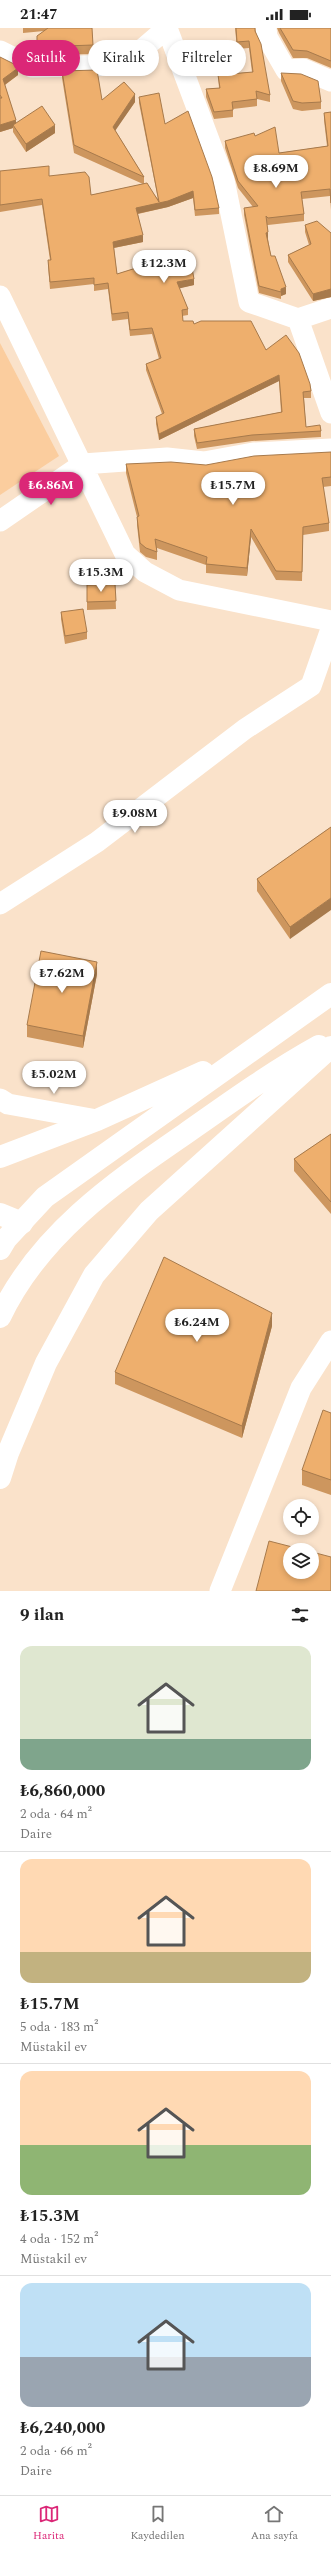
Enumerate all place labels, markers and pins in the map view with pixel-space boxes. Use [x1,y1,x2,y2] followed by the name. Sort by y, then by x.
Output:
[243,155,309,189] pin: ₺8.69M
[131,250,197,284] pin: ₺12.3M
[18,472,84,506] pin: ₺6.86M
[200,472,266,506] pin: ₺15.7M
[68,559,134,593] pin: ₺15.3M
[102,800,168,834] pin: ₺9.08M
[29,960,95,994] pin: ₺7.62M
[21,1061,87,1095] pin: ₺5.02M
[164,1309,230,1343] pin: ₺6.24M

